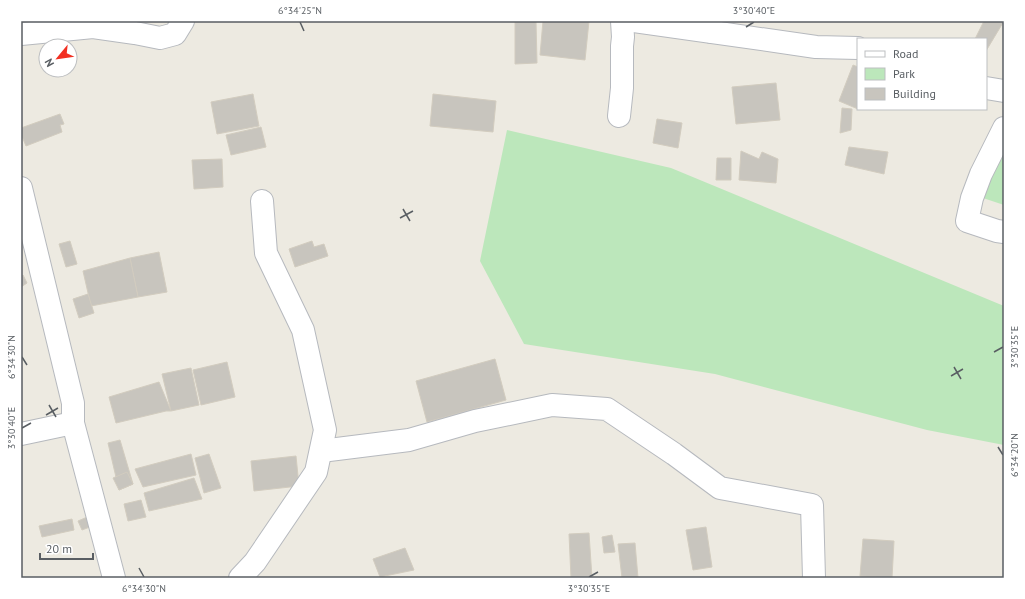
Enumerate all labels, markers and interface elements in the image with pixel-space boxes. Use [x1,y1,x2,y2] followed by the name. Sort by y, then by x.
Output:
[278,4,322,17] text: 6°34'25"N
[733,4,775,17] text: 3°30'40"E
[38,38,78,78] north arrow
[857,38,987,110] legend
[893,46,918,61] text: Road
[41,56,57,69] text: N
[893,66,915,81] text: Park
[893,86,936,101] text: Building
[1008,326,1021,368] text: 3°30'35"E
[5,335,18,379] text: 6°34'30"N
[5,407,18,449] text: 3°30'40"E
[1008,433,1021,477] text: 6°34'20"N
[40,535,93,561] scale bar
[46,541,72,556] text: 20 m
[122,582,166,595] text: 6°34'30"N
[568,582,610,595] text: 3°30'35"E

